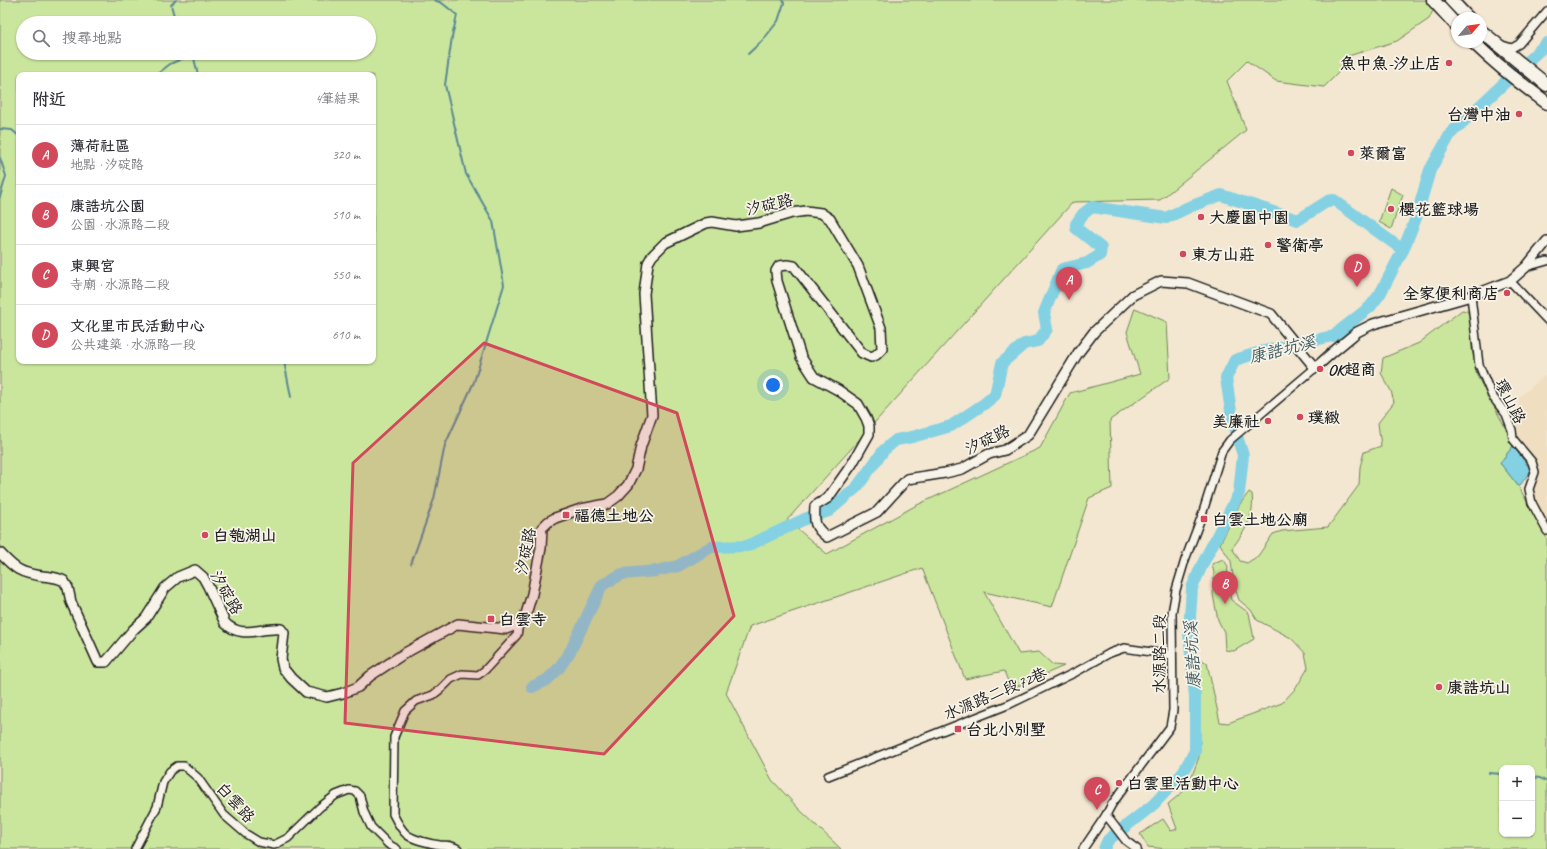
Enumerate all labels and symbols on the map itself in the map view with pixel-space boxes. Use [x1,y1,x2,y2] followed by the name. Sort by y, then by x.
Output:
[1451,12,1487,48] north arrow
[1340,54,1441,74] place label: 魚中魚-汐止店
[1444,58,1454,68] marker: 魚中魚-汐止店
[1447,105,1511,125] place label: 台灣中油
[1514,109,1524,119] marker: 台灣中油
[1359,144,1407,164] place label: 萊爾富
[1346,148,1356,158] marker: 萊爾富
[744,190,795,220] street label: 汐碇路
[1399,200,1479,220] place label: 櫻花籃球場
[1386,204,1396,214] marker: 櫻花籃球場
[1209,208,1289,228] place label: 大慶園中園
[1196,212,1206,222] marker: 大慶園中園
[1276,236,1324,256] place label: 警衛亭
[1263,240,1273,250] marker: 警衛亭
[1191,245,1255,265] place label: 東方山莊
[1178,249,1188,259] marker: 東方山莊
[1344,254,1370,287] pin: D
[1056,267,1082,300] pin: A
[1403,284,1499,304] place label: 全家便利商店
[1502,288,1512,298] marker: 全家便利商店
[1247,331,1319,368] water label: 康誥坑溪
[1328,360,1376,380] place label: OK超商
[1315,364,1325,374] marker: OK超商
[763,375,783,395] your location
[1490,376,1530,427] street label: 環山路
[1308,408,1340,428] place label: 璞緻
[1212,412,1260,432] place label: 美廉社
[1295,412,1305,422] marker: 璞緻
[1263,416,1273,426] marker: 美廉社
[961,420,1013,459] street label: 汐碇路
[574,506,654,526] place label: 福德土地公
[561,510,571,520] marker: 福德土地公
[1212,510,1308,530] place label: 白雲土地公廟
[1199,514,1209,524] marker: 白雲土地公廟
[213,526,277,546] place label: 白匏湖山
[512,526,540,577] street label: 汐碇路
[200,530,210,540] marker: 白匏湖山
[205,567,247,618] street label: 汐碇路
[1212,571,1238,604] pin: B
[499,610,547,630] place label: 白雲寺
[486,614,496,624] marker: 白雲寺
[1150,614,1170,694] street label: 水源路二段
[1180,619,1205,689] water label: 康誥坑溪
[941,663,1050,725] street label: 水源路二段72巷
[1447,678,1511,698] place label: 康誥坑山
[1434,682,1444,692] marker: 康誥坑山
[966,720,1046,740] place label: 台北小別墅
[953,724,963,734] marker: 台北小別墅
[1127,774,1239,794] place label: 白雲里活動中心
[1084,777,1110,810] pin: C
[212,778,259,827] street label: 白雲路
[1114,778,1124,788] marker: 白雲里活動中心

